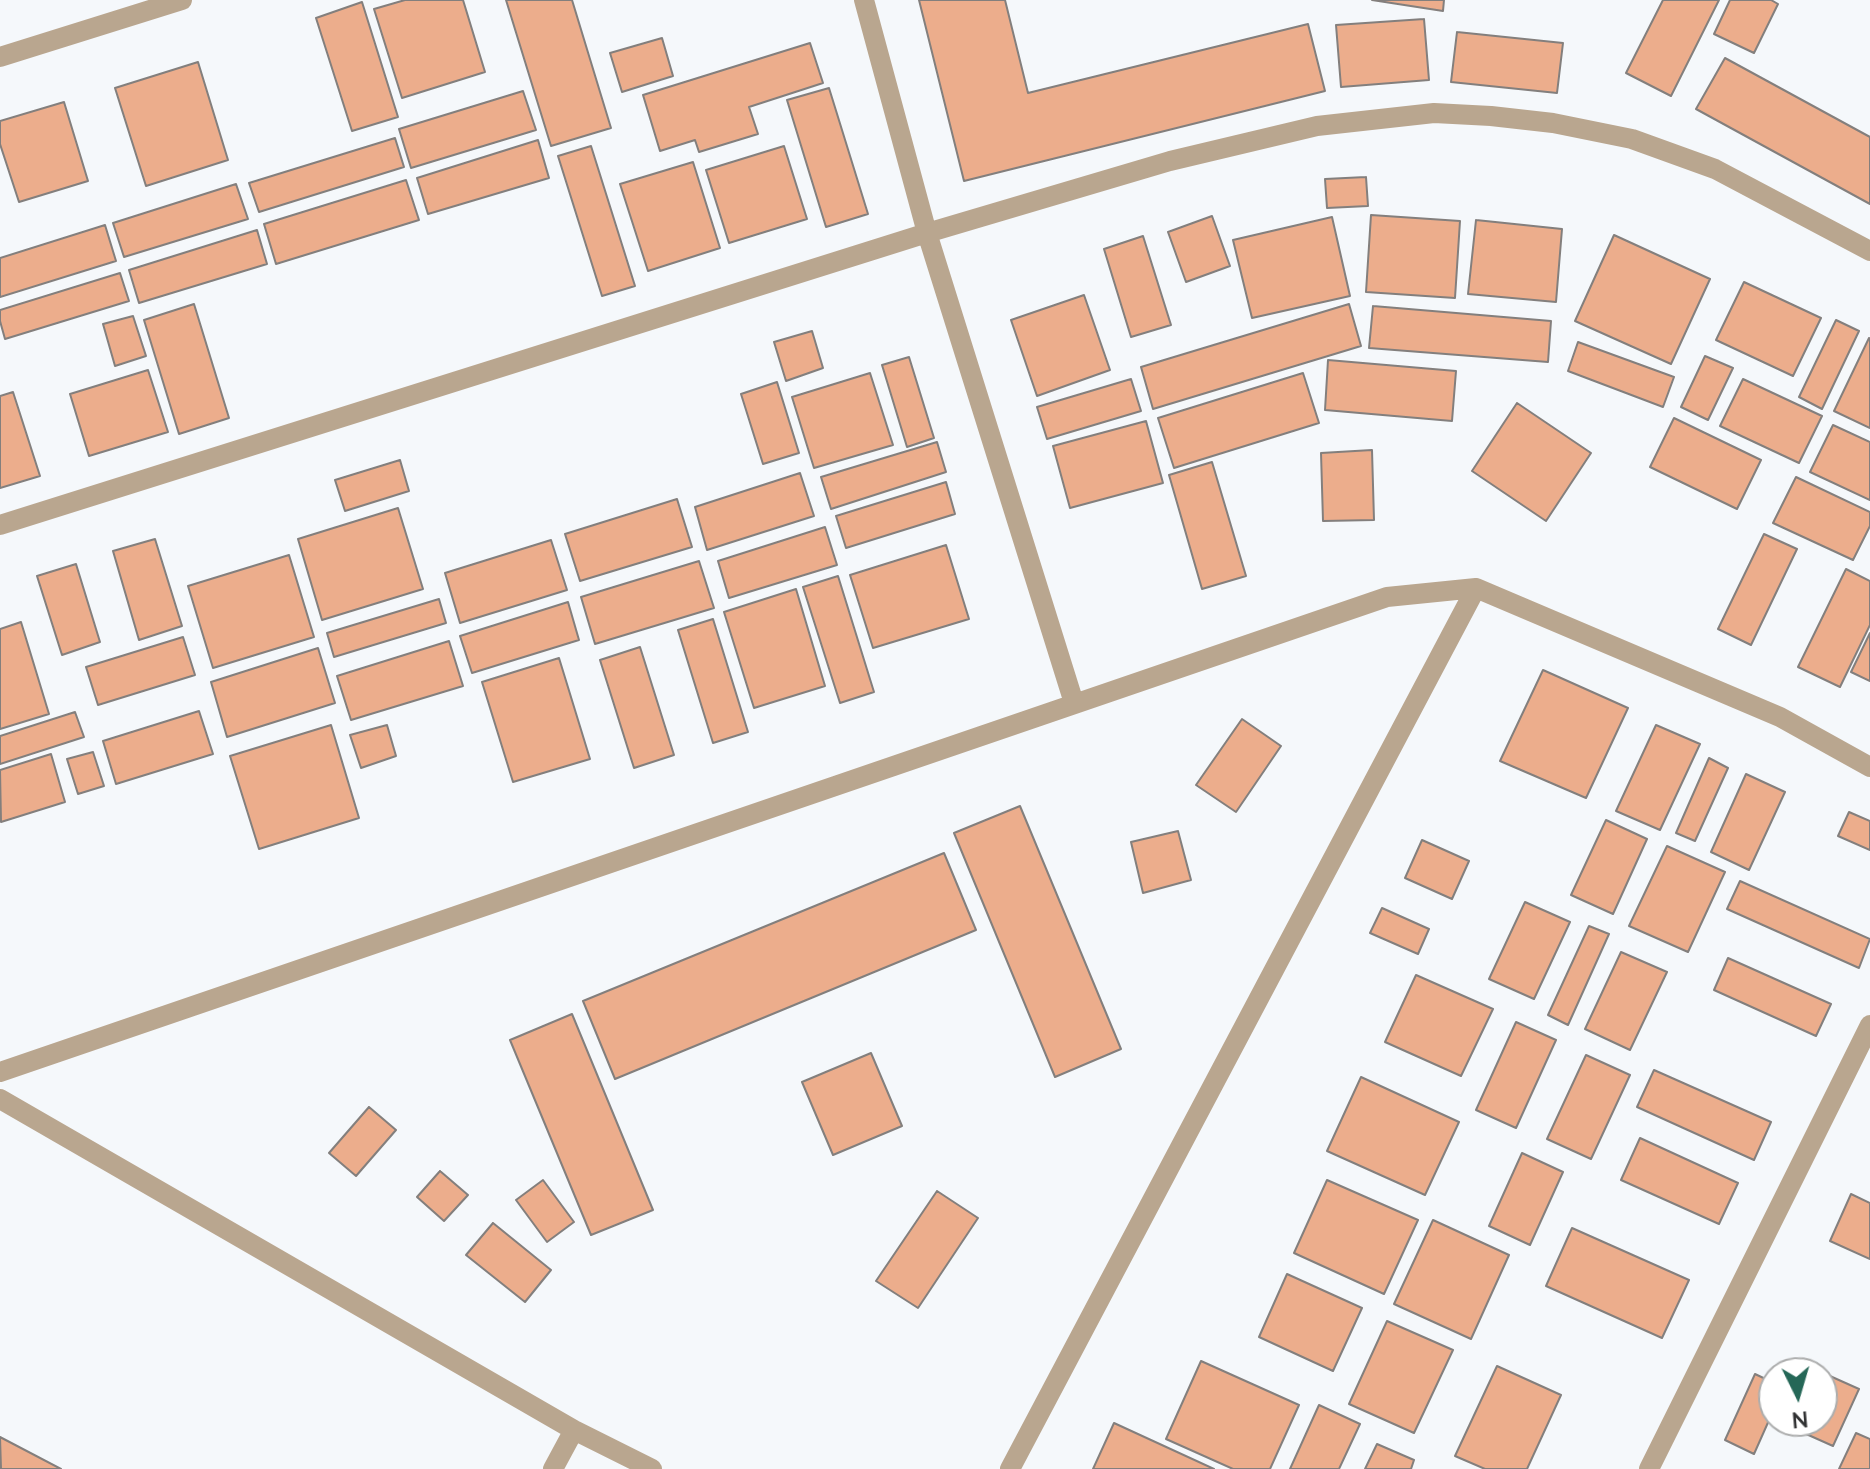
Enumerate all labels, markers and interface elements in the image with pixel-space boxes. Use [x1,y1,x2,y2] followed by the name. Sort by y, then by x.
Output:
[1758,1357,1838,1437] north arrow
[1790,1403,1809,1435] text: N

